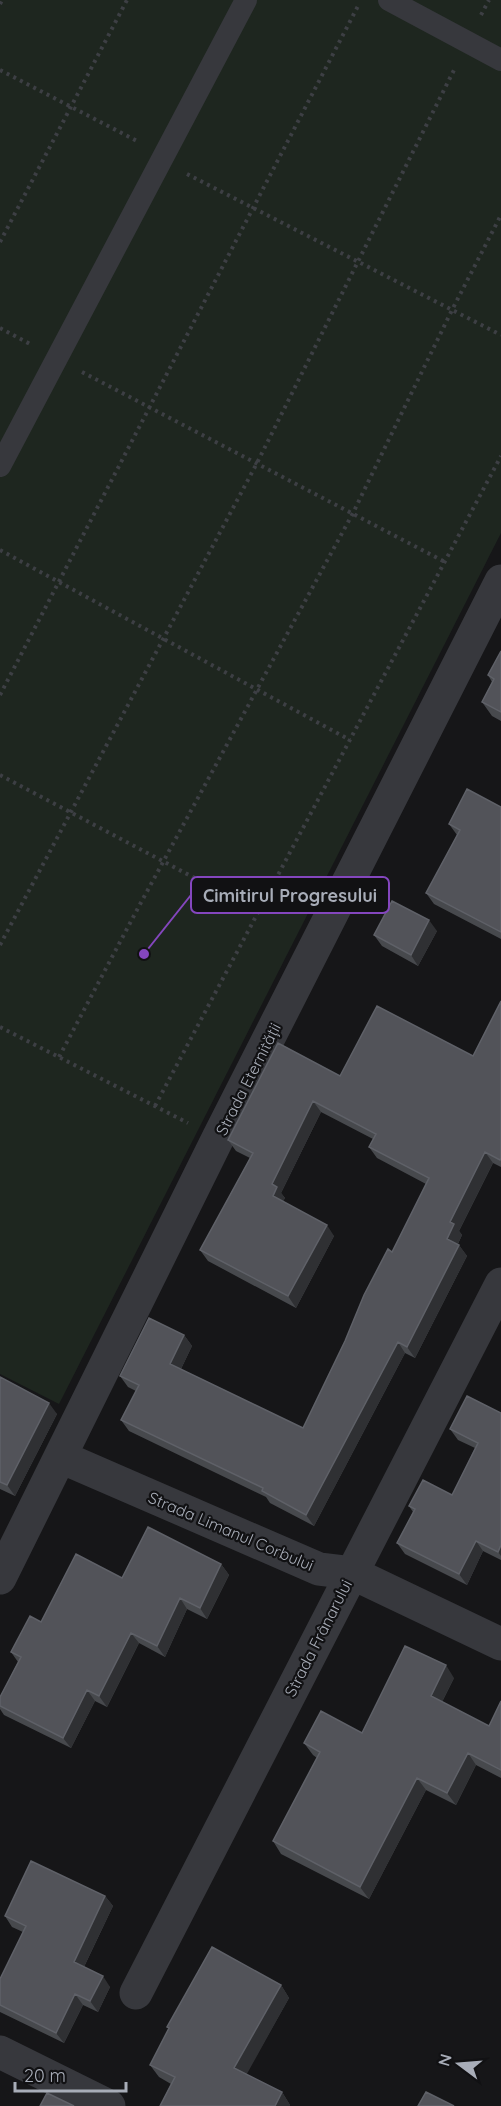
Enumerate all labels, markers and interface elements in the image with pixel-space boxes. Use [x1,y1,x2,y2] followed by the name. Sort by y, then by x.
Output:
[191,877,389,913] callout: Cimitirul Progresului
[203,884,377,907] text: Cimitirul Progresului
[211,1019,285,1139] street label: Strada Eternității
[145,1487,317,1575] street label: Strada Limanul Corbului
[280,1576,356,1700] street label: Strada Frânarului
[429,2034,489,2094] north arrow
[433,2051,456,2068] text: N
[15,2055,126,2093] scale bar
[24,2064,66,2087] text: 20 m

